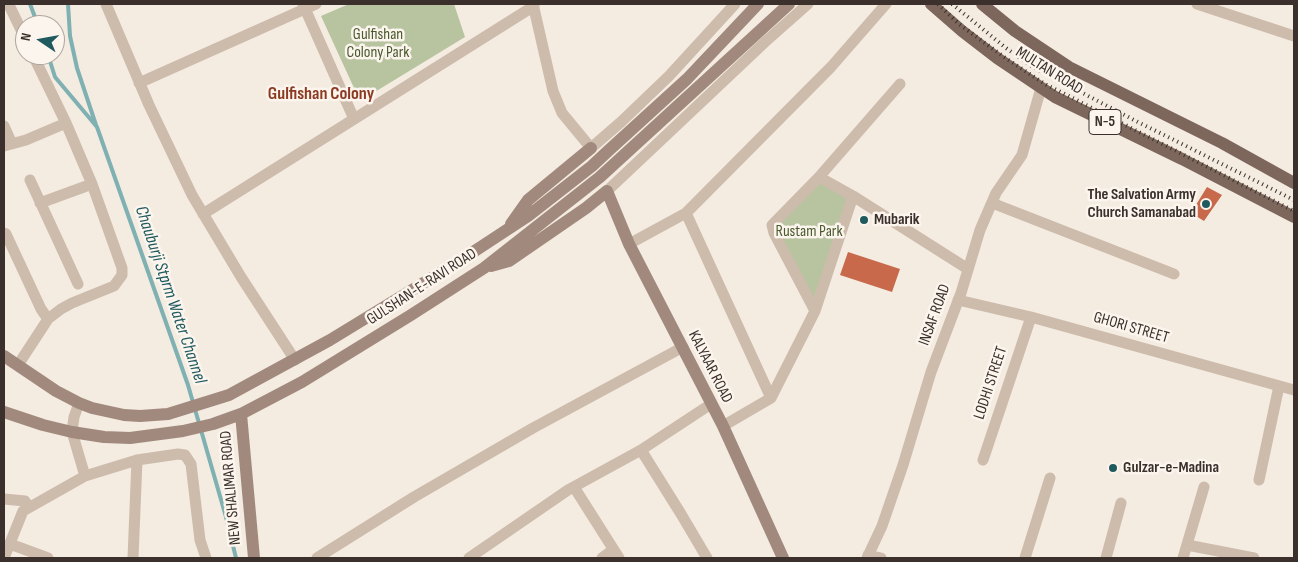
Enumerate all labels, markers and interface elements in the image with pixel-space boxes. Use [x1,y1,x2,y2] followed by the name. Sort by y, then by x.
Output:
[15,15,65,65] north arrow
[347,25,409,63] park label: Gulfishan Colony Park
[17,32,35,42] text: N
[1012,43,1086,99] street label: MULTAN ROAD
[268,83,374,105] district label: Gulfishan Colony
[1089,110,1121,134] road number: N-5
[1088,185,1196,223] place label: The Salvation Army Church Samanabad
[1200,198,1212,210] marker: The Salvation Army Church Samanabad
[129,203,211,387] water label: Chauburji Stprm Water Channel
[874,210,920,230] place label: Mubarik
[858,214,870,226] marker: Mubarik
[775,222,843,242] park label: Rustam Park
[364,244,480,330] street label: GULSHAN-E-RAVI ROAD
[915,282,955,348] street label: INSAF ROAD
[1091,308,1171,348] street label: GHORI STREET
[684,328,736,406] street label: KALYAAR ROAD
[970,344,1012,422] street label: LODHI STREET
[216,430,246,546] street label: NEW SHALIMAR ROAD
[1123,458,1219,478] place label: Gulzar-e-Madina
[1107,462,1119,474] marker: Gulzar-e-Madina

